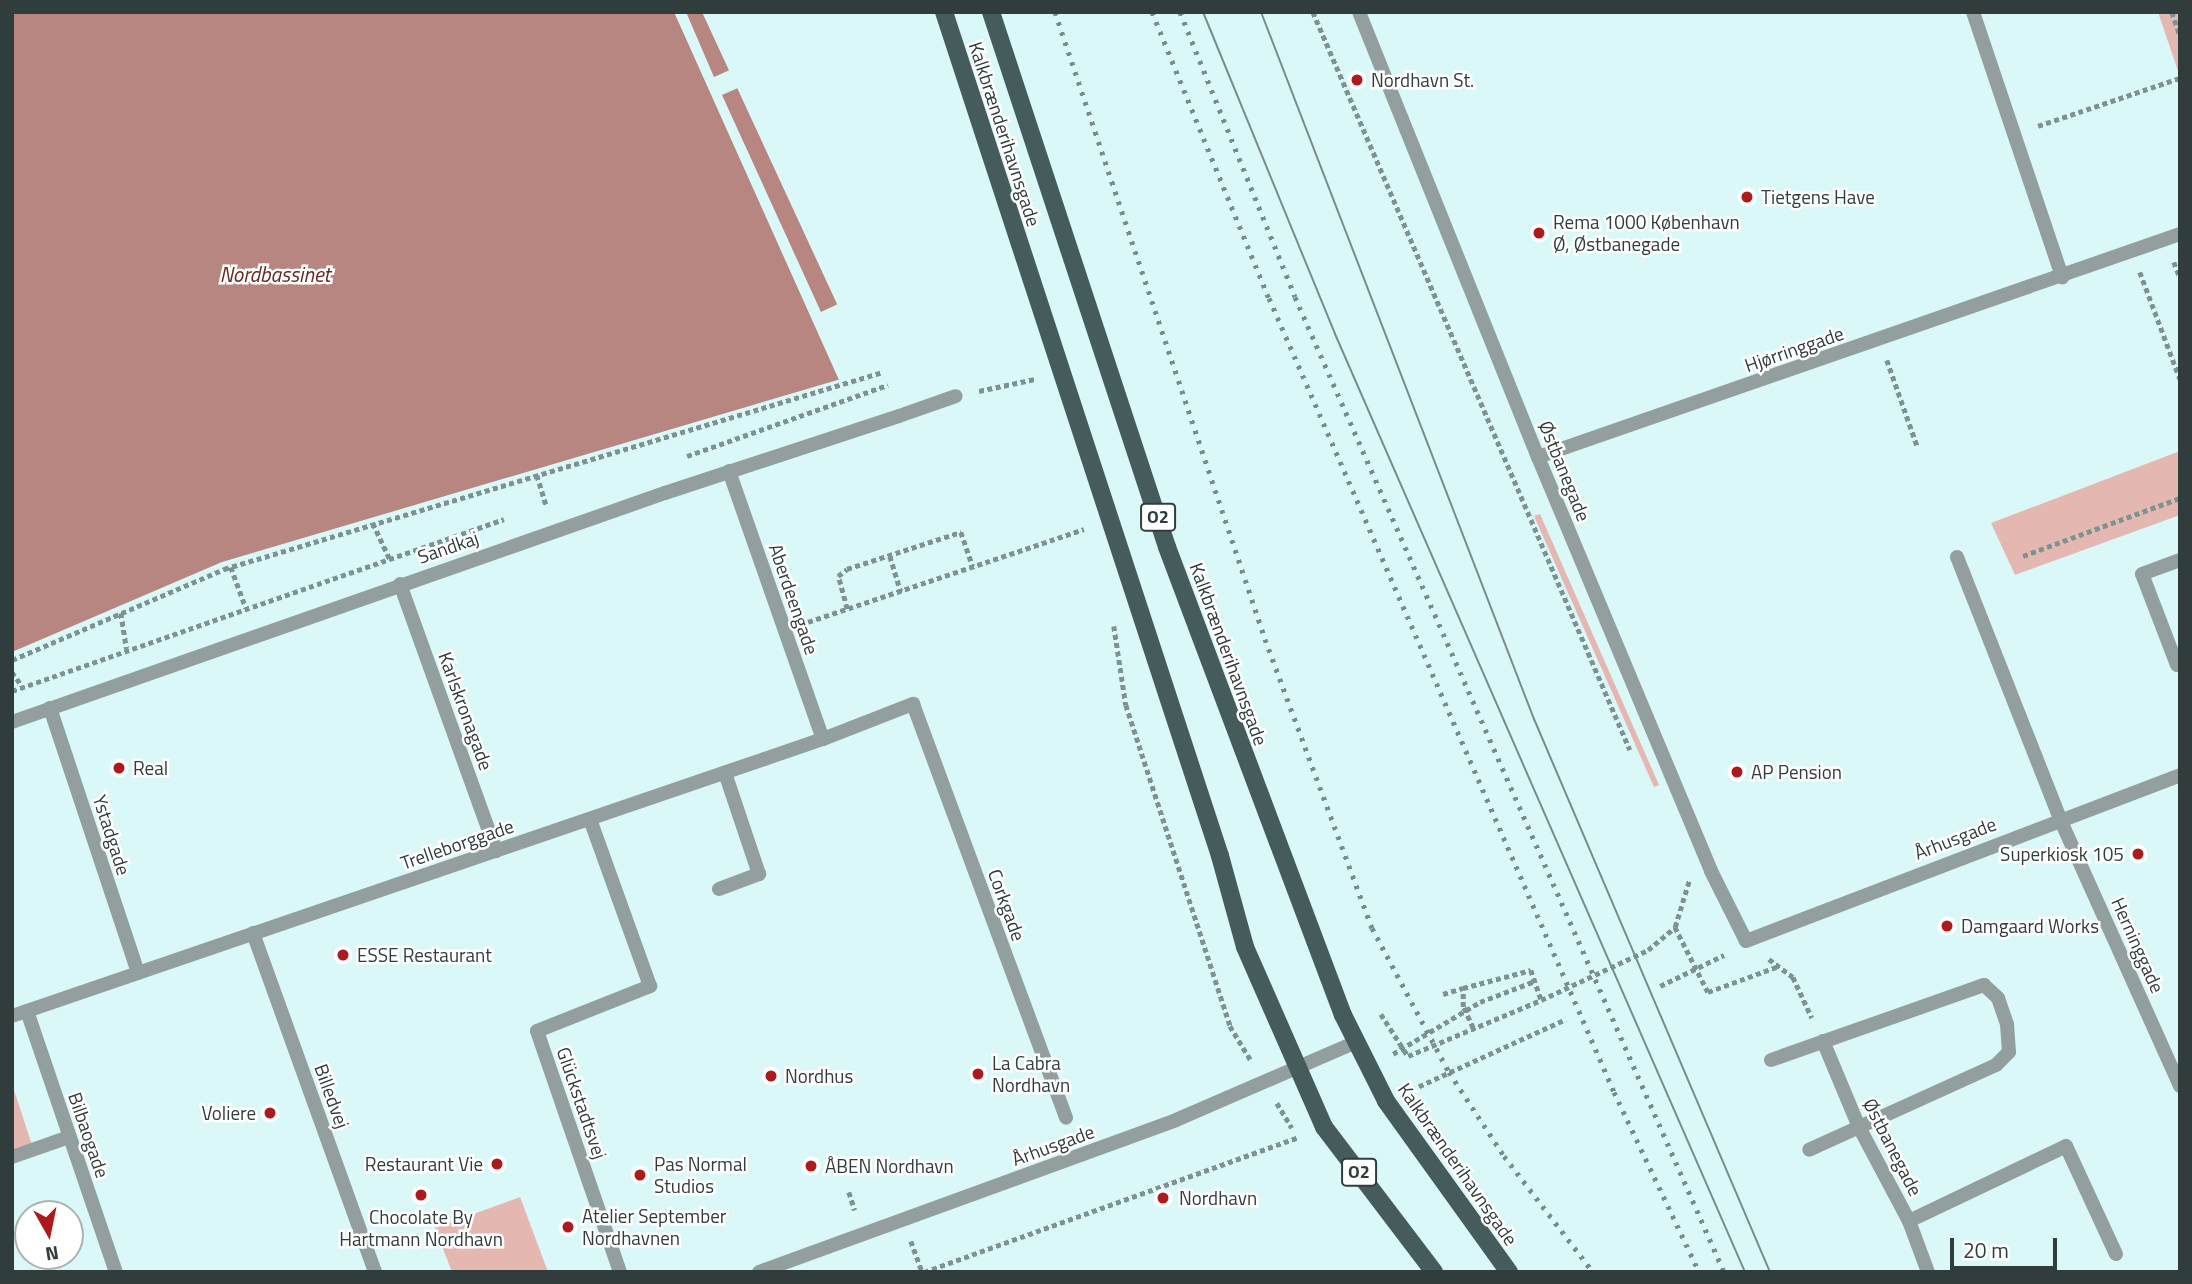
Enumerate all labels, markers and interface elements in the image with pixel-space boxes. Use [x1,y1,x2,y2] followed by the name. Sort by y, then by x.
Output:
[964,39,1046,229] street label: Kalkbrænderihavnsgade
[1371,69,1474,91] place label: Nordhavn St.
[1349,72,1365,88] marker: Nordhavn St.
[1761,186,1875,208] place label: Tietgens Have
[1739,189,1755,205] marker: Tietgens Have
[1553,211,1740,255] place label: Rema 1000 København Ø, Østbanegade
[1531,225,1547,241] marker: Rema 1000 København Ø, Østbanegade
[220,261,330,287] water label: Nordbassinet
[1741,321,1847,377] street label: Hjørringgade
[1535,417,1595,525] street label: Østbanegade
[1139,503,1177,532] road number: O2
[415,526,481,568] street label: Sandkaj
[764,541,824,657] street label: Aberdeengade
[1185,559,1273,749] street label: Kalkbrænderihavnsgade
[434,649,498,773] street label: Karlskronagade
[133,757,168,779] place label: Real
[111,760,127,776] marker: Real
[1751,761,1842,783] place label: AP Pension
[1729,764,1745,780] marker: AP Pension
[88,792,136,878] street label: Ystadgade
[1911,812,1999,864] street label: Århusgade
[398,814,516,874] street label: Trelleborggade
[2000,843,2124,865] place label: Superkiosk 105
[2130,846,2146,862] marker: Superkiosk 105
[984,866,1030,944] street label: Corkgade
[2107,894,2169,996] street label: Herninggade
[1961,915,2099,937] place label: Damgaard Works
[1939,918,1955,934] marker: Damgaard Works
[357,944,492,966] place label: ESSE Restaurant
[335,947,351,963] marker: ESSE Restaurant
[552,1044,612,1162] street label: Glückstadtsvej
[992,1052,1070,1096] place label: La Cabra Nordhavn
[310,1061,354,1131] street label: Billedvej
[785,1065,853,1087] place label: Nordhus
[970,1066,986,1082] marker: La Cabra Nordhavn
[763,1068,779,1084] marker: Nordhus
[1393,1078,1523,1250] street label: Kalkbrænderihavnsgade
[64,1089,114,1181] street label: Bilbaogade
[1859,1094,1927,1200] street label: Østbanegade
[201,1102,256,1124] place label: Voliere
[262,1105,278,1121] marker: Voliere
[1009,1120,1097,1170] street label: Århusgade
[365,1153,483,1175] place label: Restaurant Vie
[654,1153,747,1197] place label: Pas Normal Studios
[825,1155,954,1177] place label: ÅBEN Nordhavn
[489,1156,505,1172] marker: Restaurant Vie
[1340,1157,1378,1186] road number: O2
[803,1158,819,1174] marker: ÅBEN Nordhavn
[632,1167,648,1183] marker: Pas Normal Studios
[413,1187,429,1203] marker: Chocolate By Hartmann Nordhavn
[1179,1187,1257,1209] place label: Nordhavn
[1153,1188,1173,1208] marker: Nordhavn
[14,1200,84,1270] north arrow
[582,1205,726,1249] place label: Atelier September Nordhavnen
[339,1206,503,1250] place label: Chocolate By Hartmann Nordhavn
[560,1219,576,1235] marker: Atelier September Nordhavnen
[1954,1224,2061,1268] scale bar
[1963,1234,2009,1266] text: 20 m
[43,1239,61,1270] text: N

